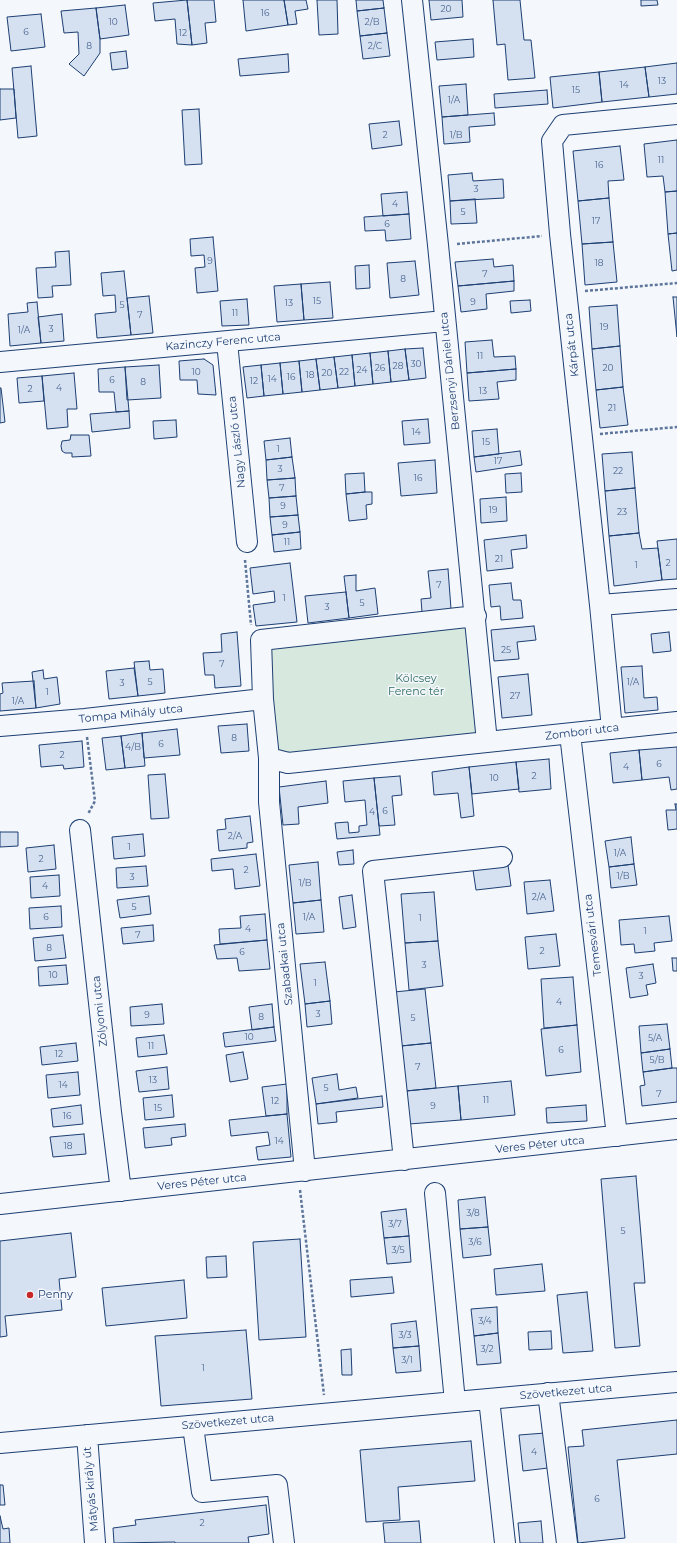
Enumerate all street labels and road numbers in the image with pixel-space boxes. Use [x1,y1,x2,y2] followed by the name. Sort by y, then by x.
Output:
[437,311,463,431] street label: Berzsenyi Dániel utca
[562,312,582,378] street label: Kárpát utca
[165,330,281,354] street label: Kazinczy Ferenc utca
[226,395,248,489] street label: Nagy László utca
[78,702,184,726] street label: Tompa Mihály utca
[544,721,620,743] street label: Zombori utca
[581,893,605,977] street label: Temesvári utca
[274,922,296,1006] street label: Szabadkai utca
[90,975,110,1047] street label: Zólyomi utca
[495,1134,585,1156] street label: Veres Péter utca
[157,1171,247,1193] street label: Veres Péter utca
[519,1381,613,1403] street label: Szövetkezet utca
[181,1411,275,1433] street label: Szövetkezet utca
[81,1446,101,1532] street label: Mátyás király út

